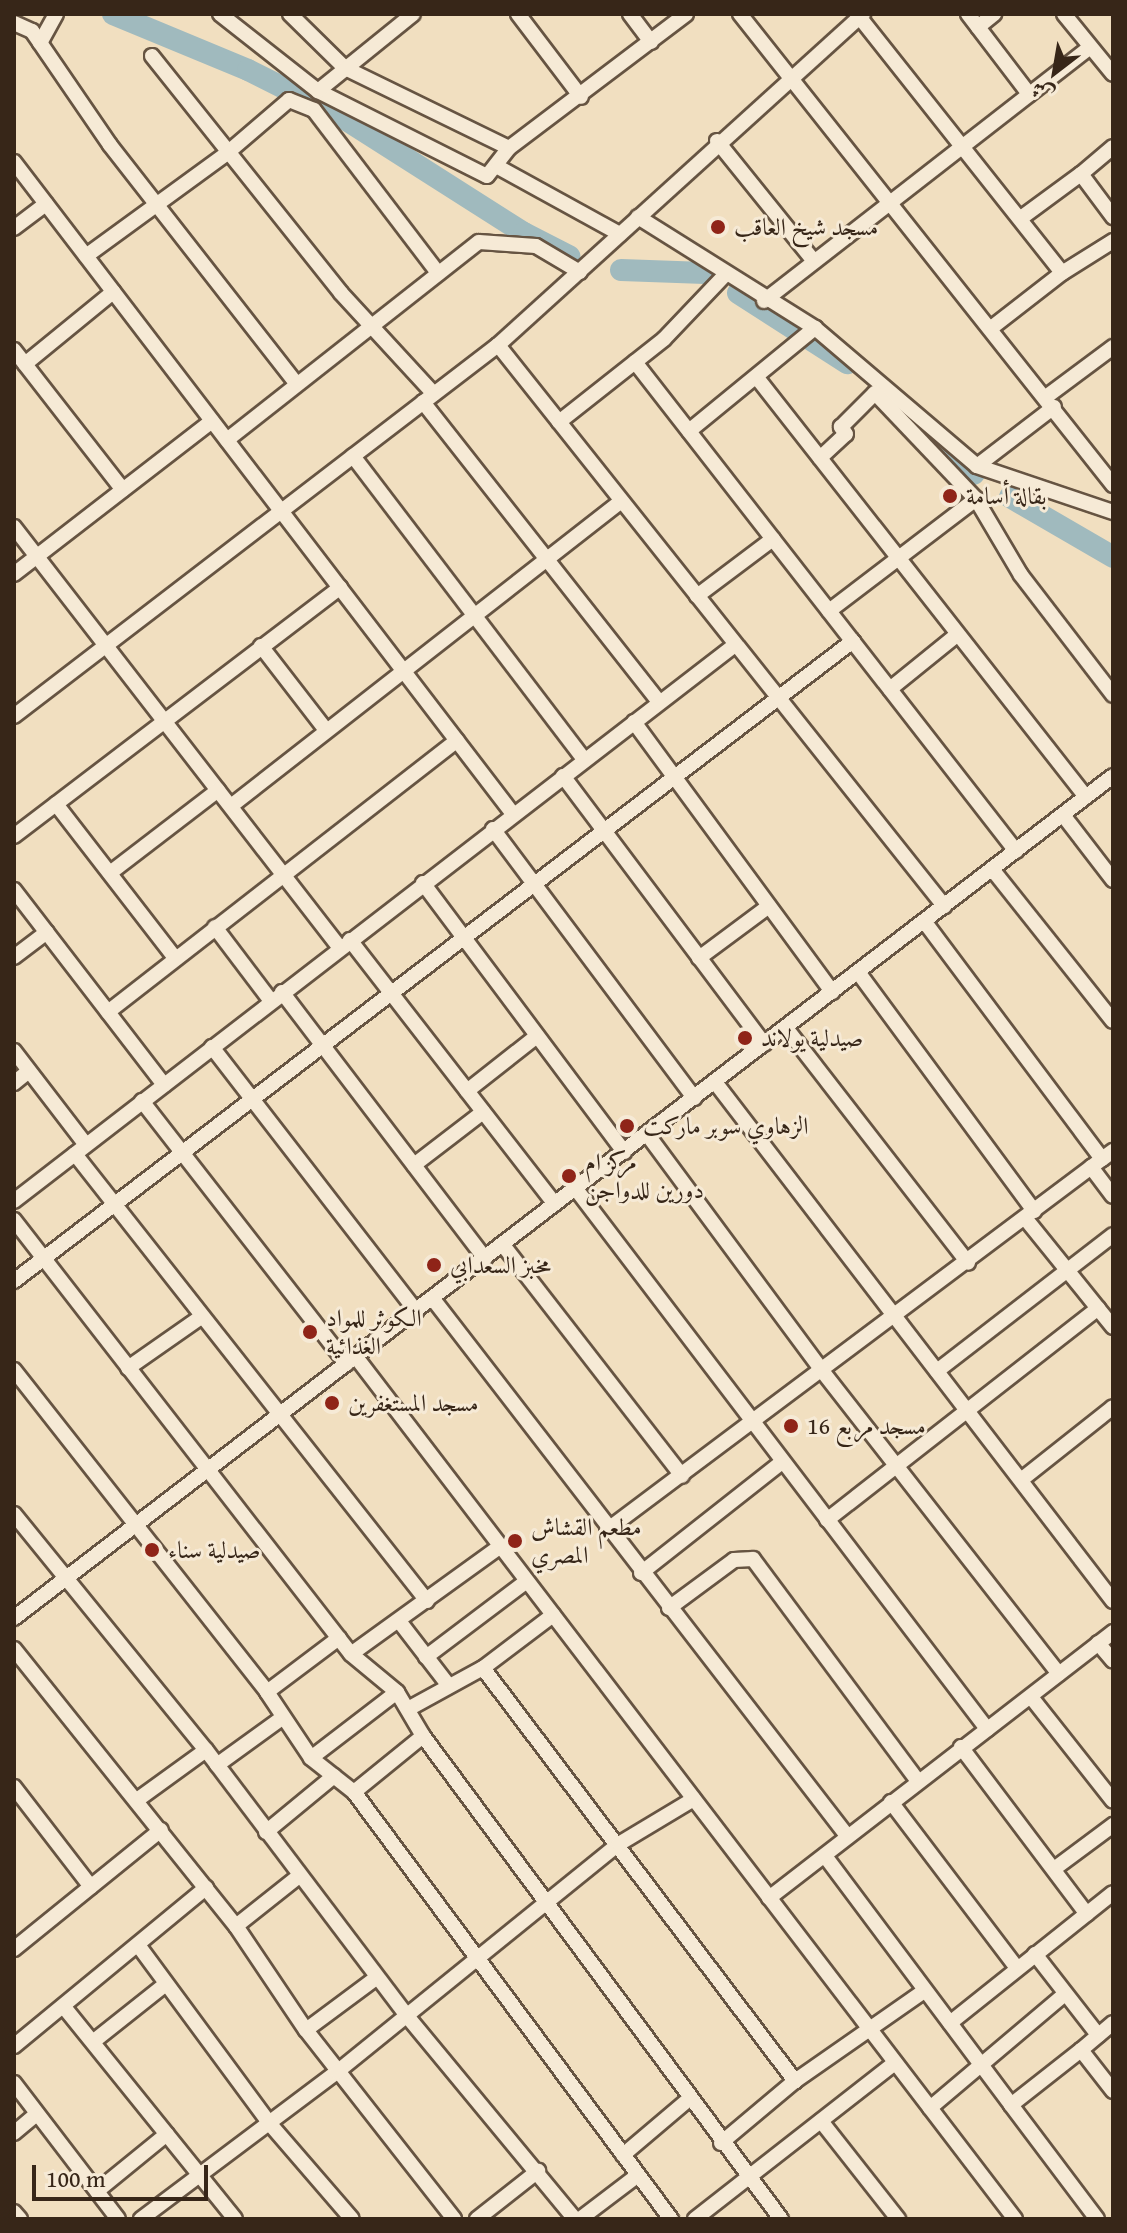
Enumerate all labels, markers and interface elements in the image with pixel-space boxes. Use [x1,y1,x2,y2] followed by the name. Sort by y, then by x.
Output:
[1015,32,1095,112] north arrow
[1025,73,1060,112] text: ش
[734,213,878,241] place label: مسجد شيخ العاقب
[709,218,727,236] marker: مسجد شيخ العاقب
[966,482,1047,510] place label: بقالة أسامة
[941,487,959,505] marker: بقالة أسامة
[761,1024,863,1052] place label: صيدلية يولاند
[736,1029,754,1047] marker: صيدلية يولاند
[643,1112,808,1140] place label: الزهاوي سوبر ماركت
[618,1117,636,1135] marker: الزهاوي سوبر ماركت
[585,1148,704,1204] place label: مركز ام دورين للدواجن
[560,1167,578,1185] marker: مركز ام دورين للدواجن
[450,1251,551,1279] place label: مخبز السعدابي
[425,1256,443,1274] marker: مخبز السعدابي
[326,1304,422,1360] place label: الكوثر للمواد الغذائية
[301,1323,319,1341] marker: الكوثر للمواد الغذائية
[348,1389,479,1417] place label: مسجد المستغفرين
[323,1394,341,1412] marker: مسجد المستغفرين
[807,1412,926,1440] place label: مسجد مربع 16
[782,1417,800,1435] marker: مسجد مربع 16
[531,1513,642,1569] place label: مطعم القشاش المصري
[506,1532,524,1550] marker: مطعم القشاش المصري
[168,1536,260,1564] place label: صيدلية سناء
[143,1541,161,1559] marker: صيدلية سناء
[36,2149,212,2199] scale bar
[46,2161,106,2196] text: 100 m

